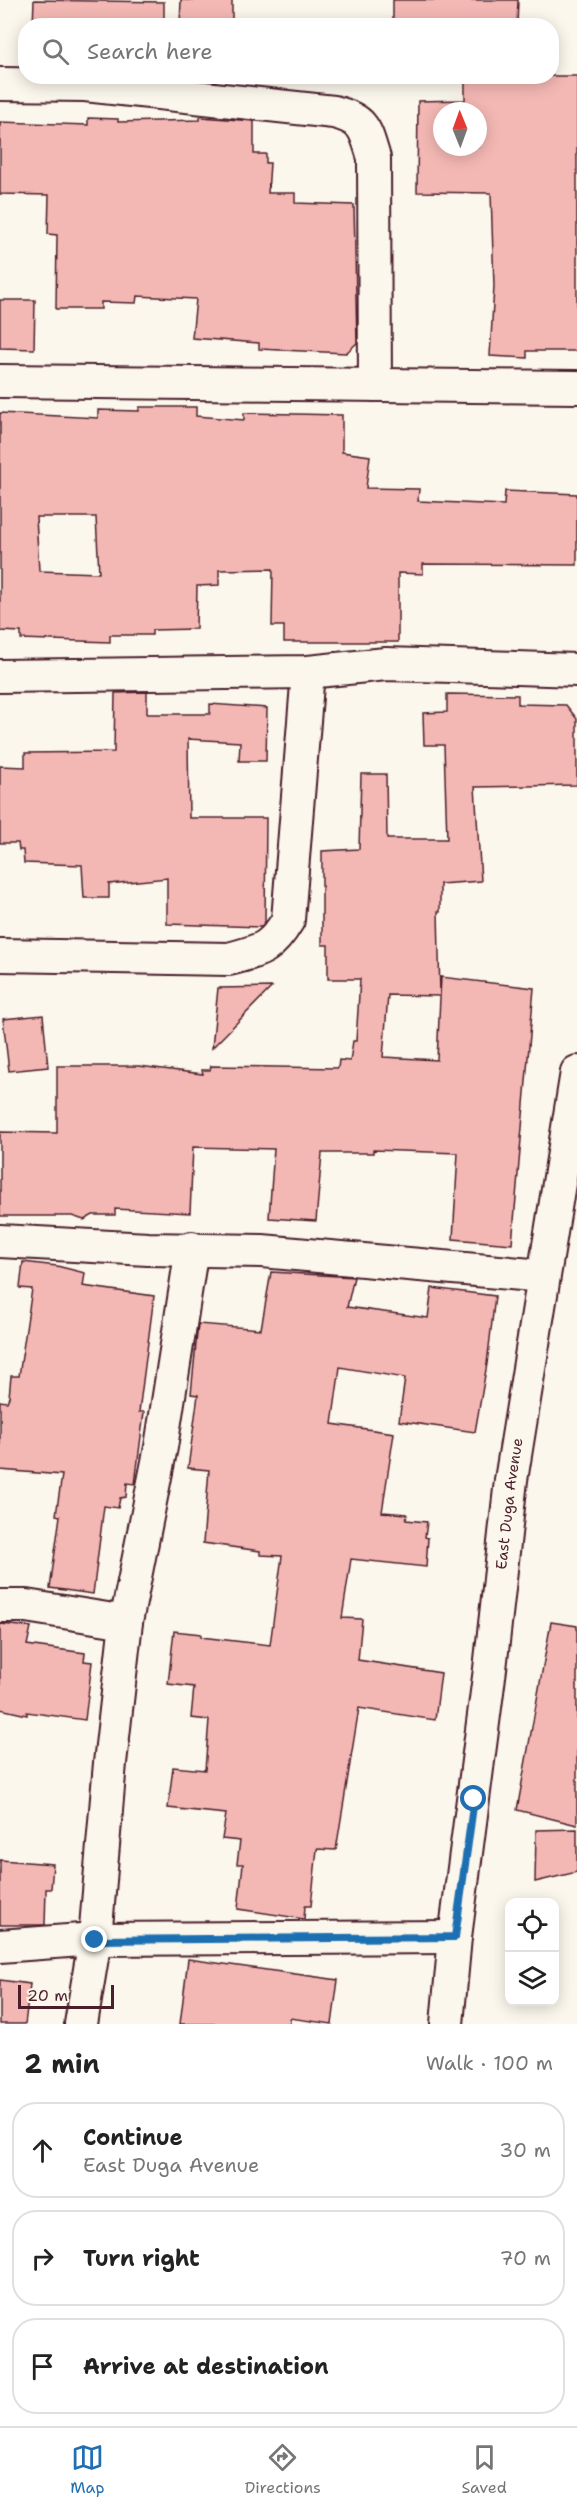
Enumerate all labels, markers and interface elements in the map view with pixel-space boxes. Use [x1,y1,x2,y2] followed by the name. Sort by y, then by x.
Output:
[18,18,559,84] search box
[39,35,72,68] icon: search
[87,37,213,66] text: Search here
[433,102,487,156] north arrow
[491,1437,528,1571] street label: East Duga Avenue
[460,1785,486,1811] route start
[505,1898,559,2006] map controls
[505,1898,559,1952] button: locate
[81,1926,107,1952] route end
[505,1952,559,2006] button: layers
[18,1982,114,2010] scale bar
[27,1985,68,2006] text: 20 m
[24,2046,100,2081] text: 2 min
[426,2050,553,2076] text: Walk · 100 m
[83,2123,183,2152] text: Continue
[26,2134,59,2167] icon: ahead
[499,2137,551,2163] text: 30 m
[83,2152,259,2178] text: East Duga Avenue
[26,2242,59,2275] icon: right
[83,2244,200,2273] text: Turn right
[499,2245,551,2271] text: 70 m
[26,2350,59,2383] icon: arrive
[83,2352,329,2381] text: Arrive at destination
[70,2441,104,2498] tab: Map
[245,2441,321,2498] tab: Directions
[461,2441,507,2498] tab: Saved

